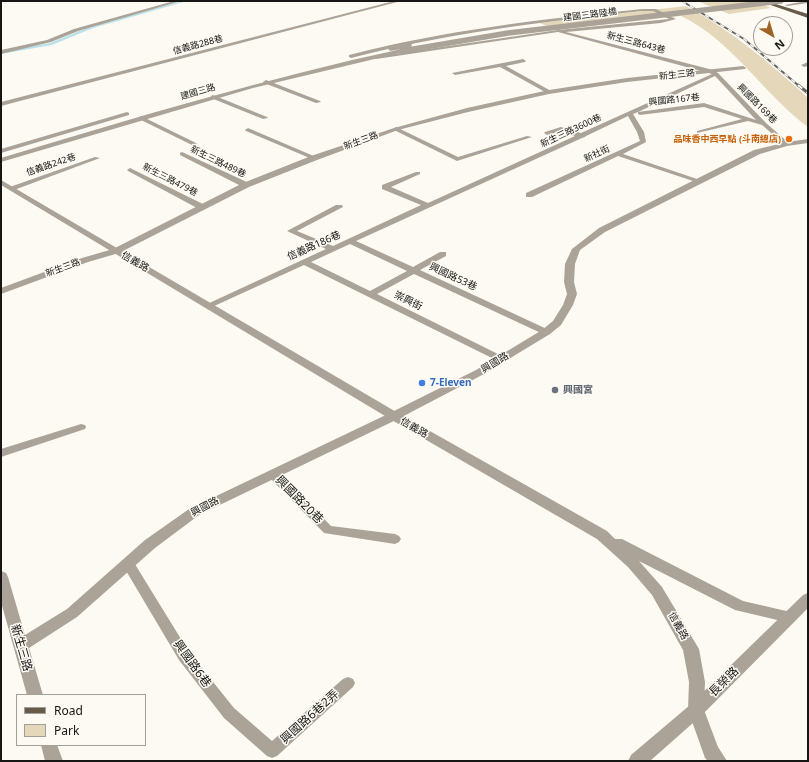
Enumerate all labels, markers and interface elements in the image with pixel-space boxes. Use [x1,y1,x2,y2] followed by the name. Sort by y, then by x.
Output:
[563,6,617,24] street label: 建國三路陸橋
[753,16,793,56] north arrow
[605,30,667,56] street label: 新生三路643巷
[172,33,224,57] street label: 信義路288巷
[772,36,788,54] text: N
[659,68,695,82] street label: 新生三路
[179,82,217,102] street label: 建國三路
[735,82,779,126] street label: 興國路169巷
[648,92,700,108] street label: 興國路167巷
[539,112,603,150] street label: 新生三路3600巷
[342,130,380,152] street label: 新生三路
[674,134,781,144] place label: 品味香中西早點 (斗南總店)
[784,134,794,144] marker: 品味香中西早點 (斗南總店)
[582,143,612,165] street label: 新社街
[188,144,248,180] street label: 新生三路489巷
[25,152,77,178] street label: 信義路242巷
[141,161,199,199] street label: 新生三路479巷
[285,229,343,263] street label: 信義路186巷
[119,249,151,275] street label: 信義路
[44,257,82,279] street label: 新生三路
[427,261,479,293] street label: 興國路53巷
[392,289,424,313] street label: 崇興街
[479,350,511,376] street label: 興國路
[430,377,471,389] place label: 7-Eleven
[417,378,427,388] marker: 7-Eleven
[563,384,593,396] place label: 興國宮
[550,385,560,395] marker: 興國宮
[398,415,430,441] street label: 信義路
[272,473,326,527] street label: 興國路20巷
[189,495,221,519] street label: 興國路
[665,610,691,642] street label: 信義路
[7,623,35,673] street label: 新生三路
[170,638,214,690] street label: 興國路6巷
[706,664,742,700] street label: 長榮路
[278,687,342,747] street label: 興國路6巷2弄
[16,694,146,746] legend
[54,702,83,719] text: Road
[54,722,79,739] text: Park

